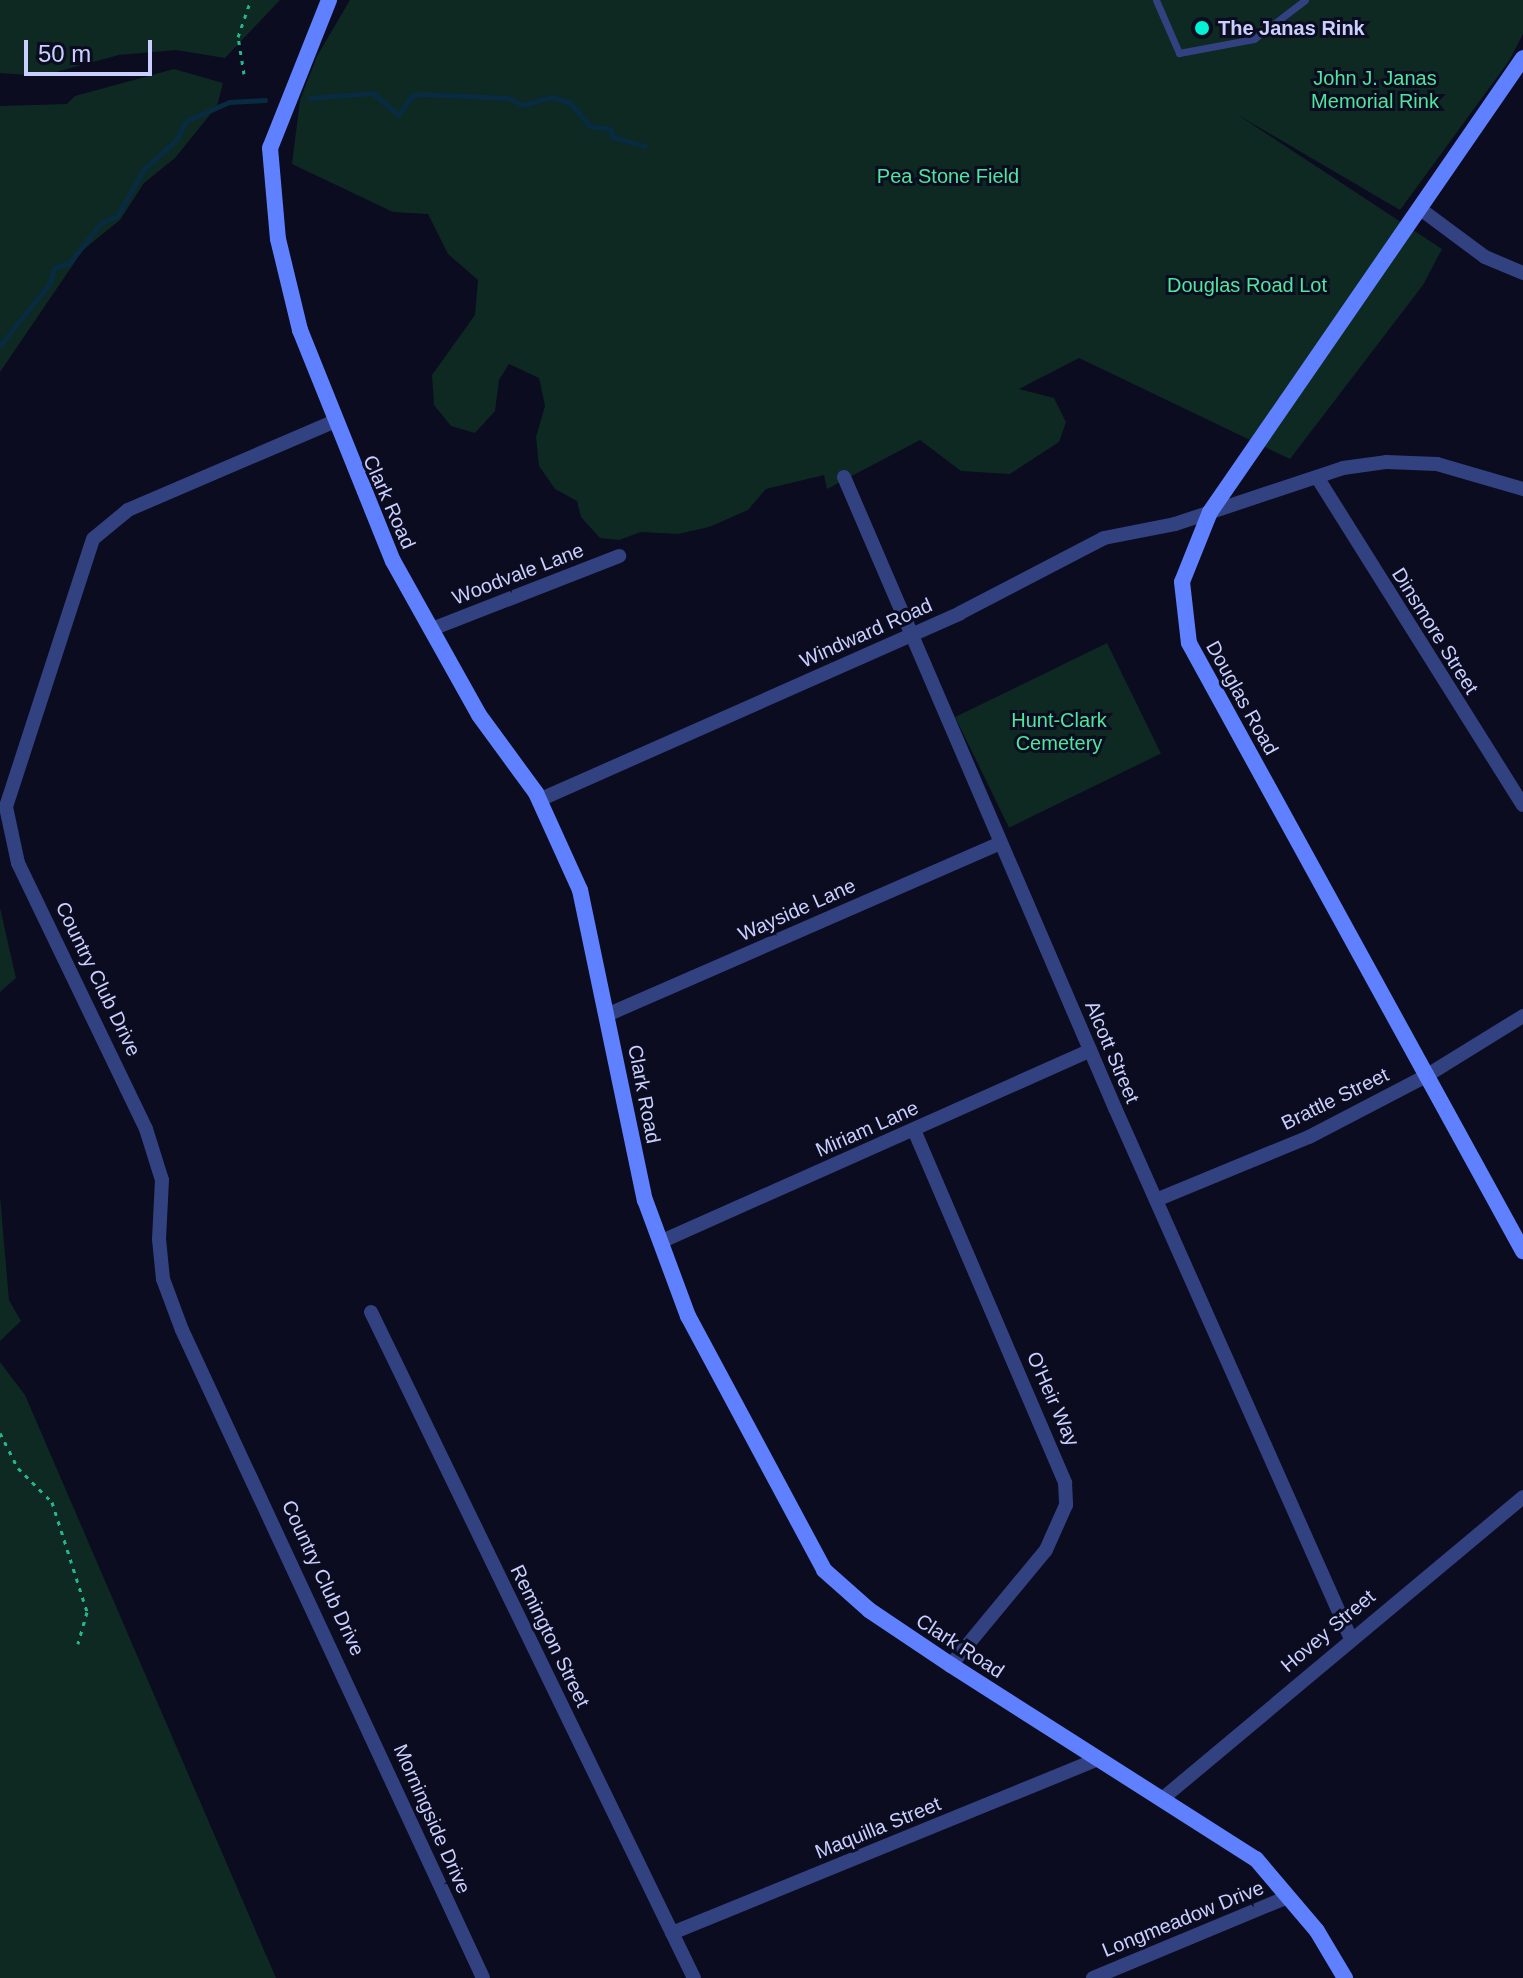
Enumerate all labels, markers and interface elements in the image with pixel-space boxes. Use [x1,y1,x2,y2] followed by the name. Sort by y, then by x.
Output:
[1218,16,1365,40] place label: The Janas Rink
[1193,19,1211,37] marker: The Janas Rink
[28,24,156,74] scale bar
[38,40,91,67] text: 50 m
[1311,66,1439,113] park label: John J. Janas Memorial Rink
[877,164,1019,188] park label: Pea Stone Field
[1167,273,1327,297] park label: Douglas Road Lot
[358,451,420,553] street label: Clark Road
[449,538,587,610] street label: Woodvale Lane
[1387,563,1483,699] street label: Dinsmore Street
[796,593,936,673] street label: Windward Road
[1201,637,1283,759] street label: Douglas Road
[1011,709,1107,756] park label: Hunt-Clark Cemetery
[735,873,859,947] street label: Wayside Lane
[50,898,146,1060] street label: Country Club Drive
[1080,997,1144,1107] street label: Alcott Street
[623,1043,665,1145] street label: Clark Road
[1277,1063,1393,1135] street label: Brattle Street
[812,1096,922,1162] street label: Miriam Lane
[1022,1348,1084,1450] street label: O'Heir Way
[276,1496,370,1660] street label: Country Club Drive
[505,1561,595,1711] street label: Remington Street
[1276,1585,1380,1677] street label: Hovey Street
[912,1609,1008,1683] street label: Clark Road
[388,1741,476,1897] street label: Morningside Drive
[812,1792,944,1864] street label: Maquilla Street
[1099,1876,1267,1962] street label: Longmeadow Drive

